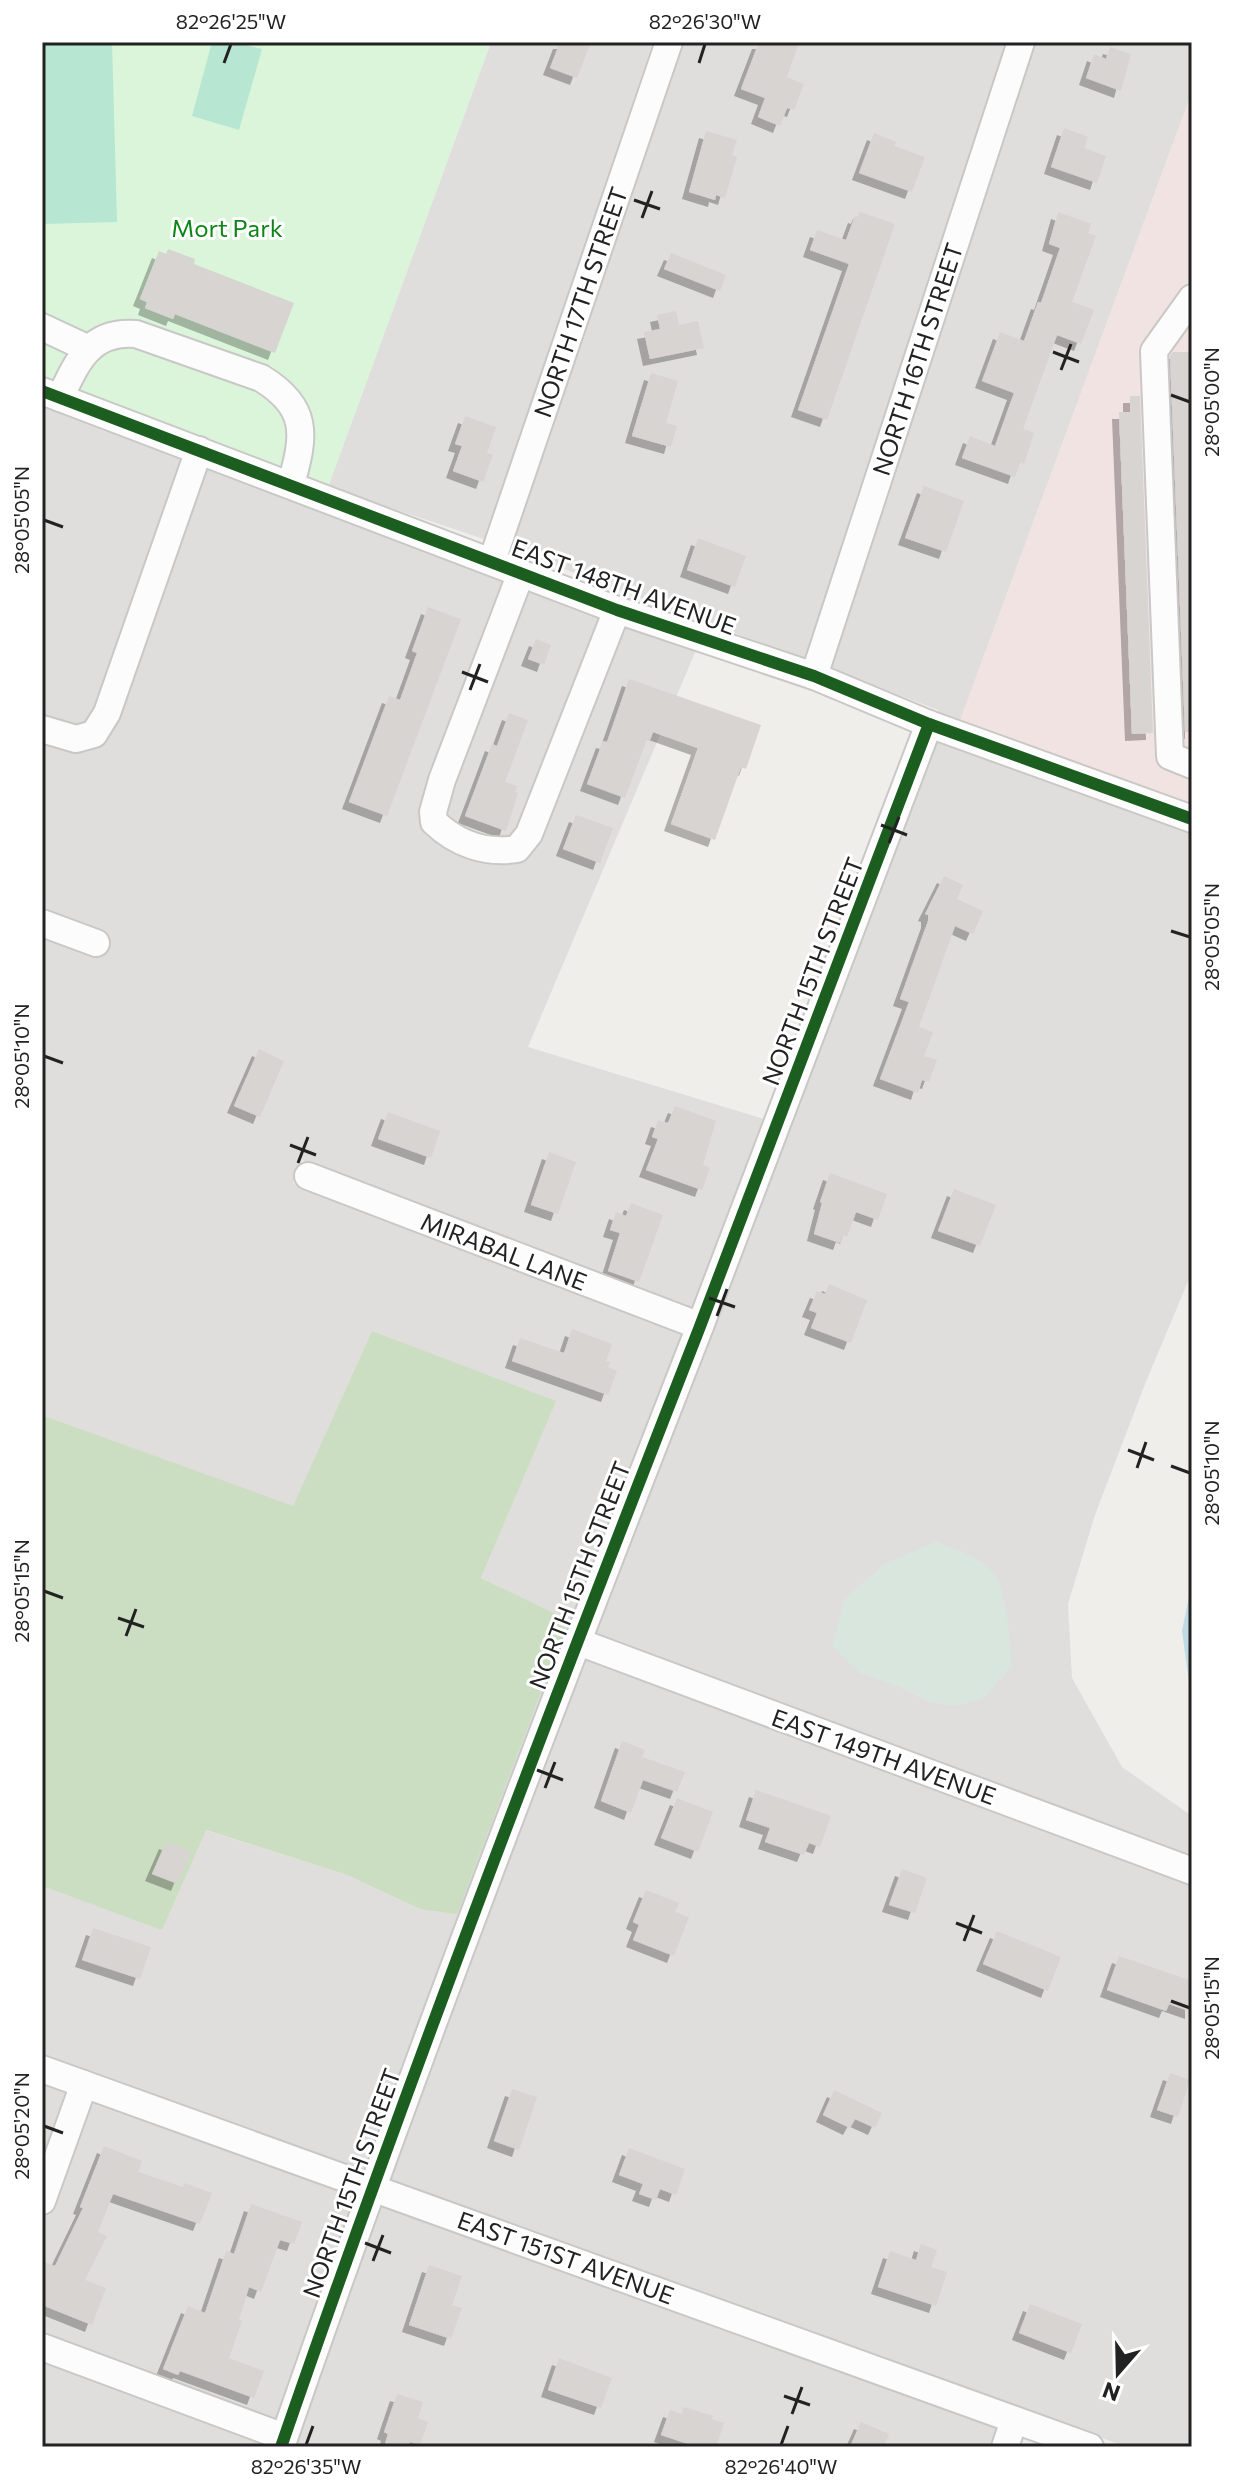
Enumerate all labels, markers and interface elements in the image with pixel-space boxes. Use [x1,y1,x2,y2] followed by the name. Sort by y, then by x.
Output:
[176,9,286,33] text: 82°26'25"W
[649,9,761,33] text: 82°26'30"W
[527,183,633,421] street label: NORTH 17TH STREET
[171,213,283,242] park label: Mort Park
[866,239,968,479] street label: NORTH 16TH STREET
[1199,347,1223,457] text: 28°05'00"N
[9,466,33,574] text: 28°05'05"N
[508,532,740,640] street label: EAST 148TH AVENUE
[755,853,869,1089] street label: NORTH 15TH STREET
[1199,883,1223,991] text: 28°05'05"N
[9,1003,33,1109] text: 28°05'10"N
[417,1206,591,1296] street label: MIRABAL LANE
[1199,1420,1223,1526] text: 28°05'10"N
[522,1457,636,1693] street label: NORTH 15TH STREET
[9,1539,33,1643] text: 28°05'15"N
[768,1702,1000,1810] street label: EAST 149TH AVENUE
[1199,1956,1223,2060] text: 28°05'15"N
[296,2064,406,2302] street label: NORTH 15TH STREET
[9,2072,33,2180] text: 28°05'20"N
[454,2204,678,2310] street label: EAST 151ST AVENUE
[1078,2333,1158,2413] north arrow
[1099,2377,1123,2408] text: N
[251,2454,361,2478] text: 82°26'35"W
[725,2454,837,2478] text: 82°26'40"W

